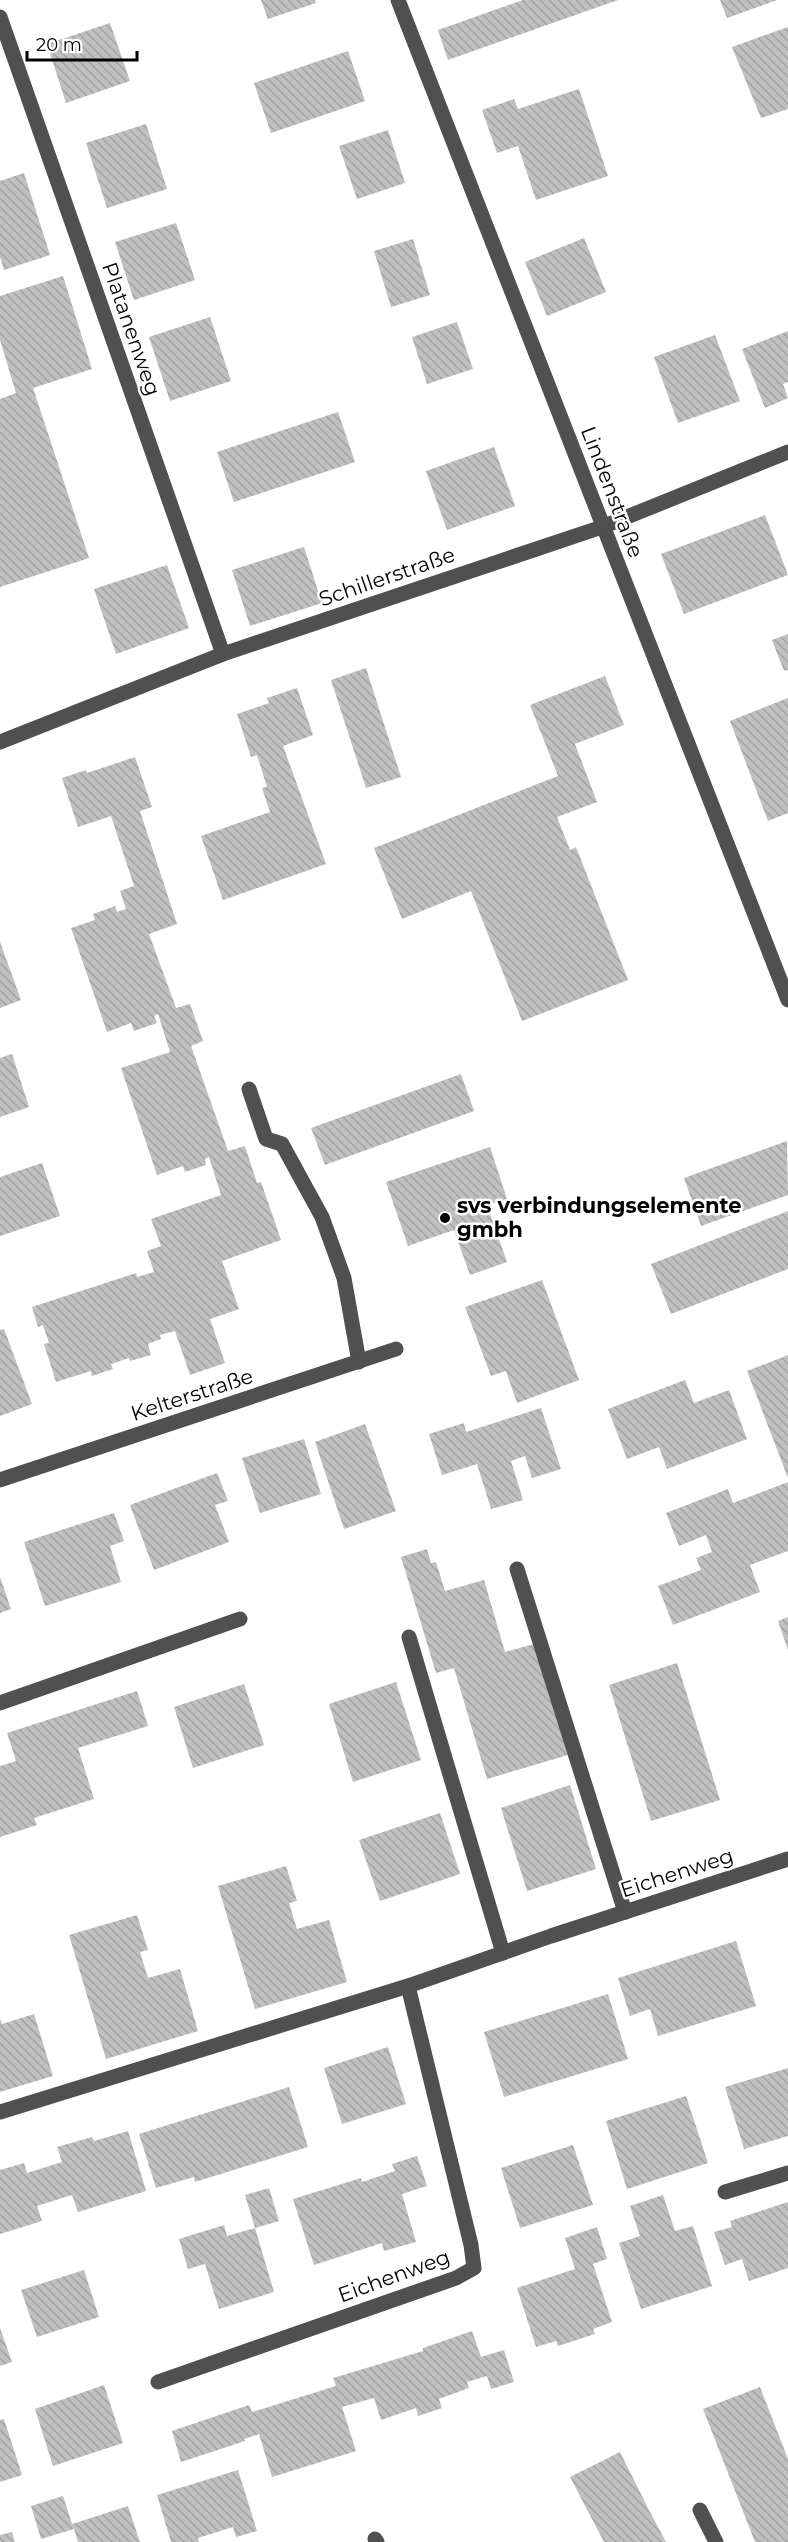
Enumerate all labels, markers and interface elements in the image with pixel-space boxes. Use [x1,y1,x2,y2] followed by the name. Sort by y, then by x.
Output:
[27,24,136,62] scale bar
[36,34,82,56] text: 20 m
[97,259,166,399] street label: Platanenweg
[576,423,649,561] street label: Lindenstraße
[316,542,458,611] street label: Schillerstraße
[457,1193,741,1242] place label: svs verbindungselemente gmbh
[438,1211,452,1225] marker: svs verbindungselemente gmbh
[127,1363,256,1426] street label: Kelterstraße
[617,1842,737,1903] street label: Eichenweg
[334,2244,453,2307] street label: Eichenweg

